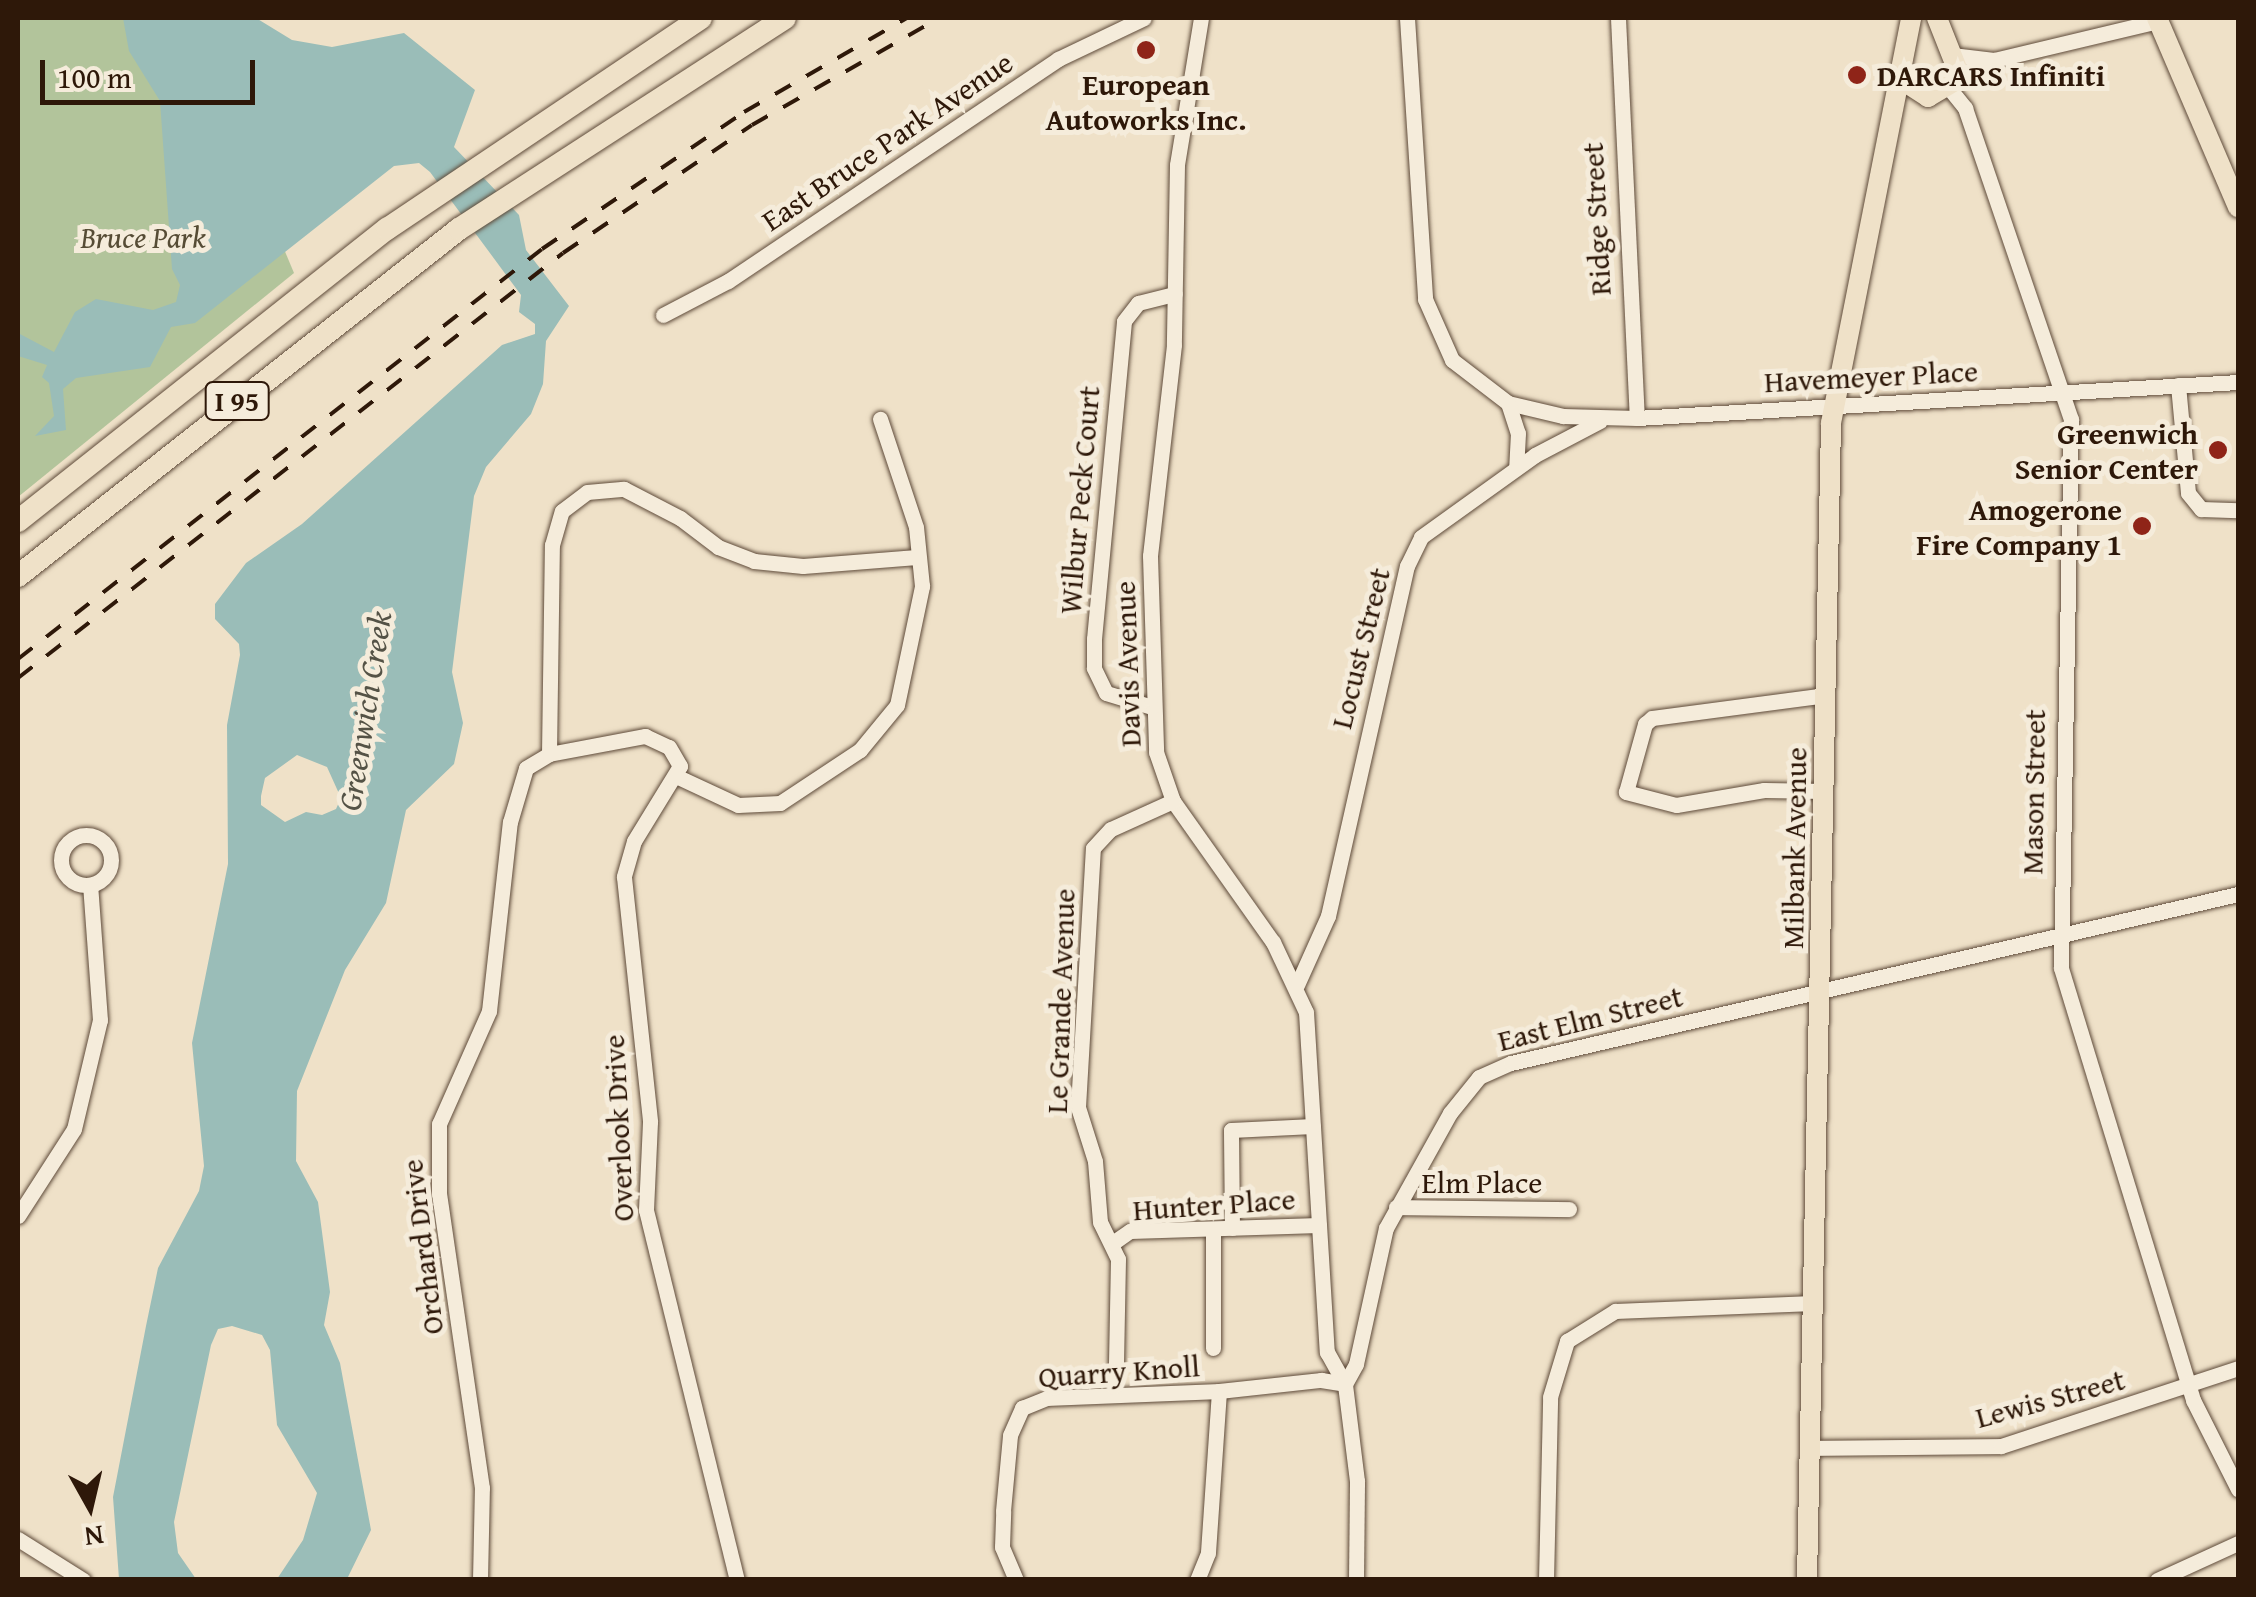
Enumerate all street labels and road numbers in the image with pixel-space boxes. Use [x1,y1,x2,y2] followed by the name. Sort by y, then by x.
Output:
[755,44,1019,238] street label: East Bruce Park Avenue
[1574,142,1618,296] street label: Ridge Street
[1763,352,1979,400] street label: Havemeyer Place
[204,378,270,424] road number: I 95
[1051,384,1107,616] street label: Wilbur Peck Court
[1323,564,1397,732] street label: Locust Street
[1106,580,1148,748] street label: Davis Avenue
[2014,709,2052,875] street label: Mason Street
[1774,747,1814,949] street label: Milbank Avenue
[1038,888,1082,1114] street label: Le Grande Avenue
[1494,978,1686,1058] street label: East Elm Street
[595,1034,641,1222] street label: Overlook Drive
[393,1157,451,1337] street label: Orchard Drive
[1422,1164,1542,1200] street label: Elm Place
[1132,1180,1296,1228] street label: Hunter Place
[1037,1347,1201,1395] street label: Quarry Knoll
[1972,1361,2128,1435] street label: Lewis Street

